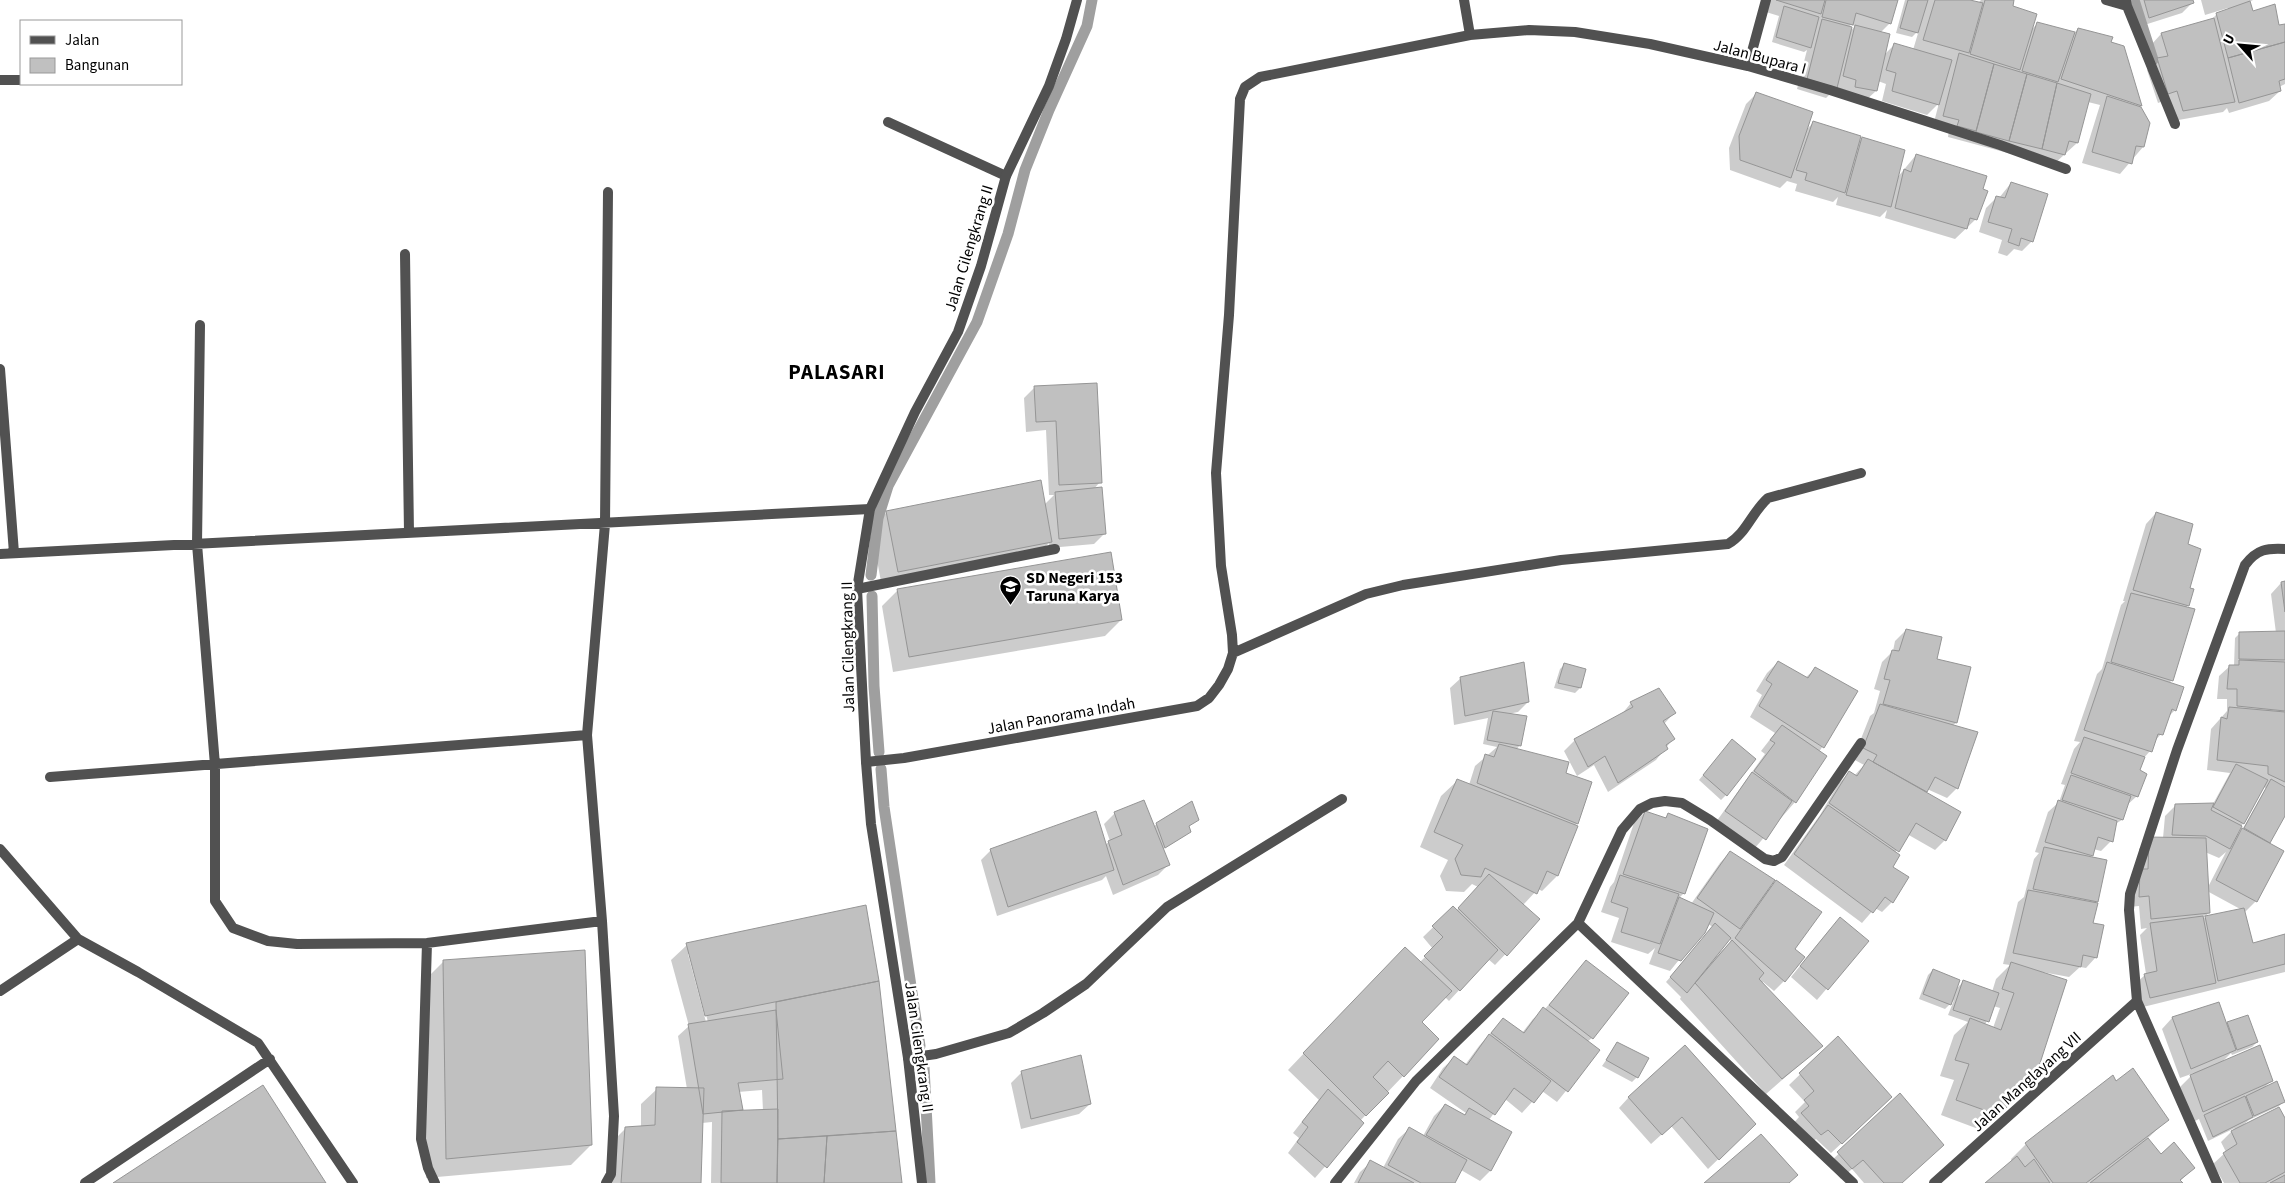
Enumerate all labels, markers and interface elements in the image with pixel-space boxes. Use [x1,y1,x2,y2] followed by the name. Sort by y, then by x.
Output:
[20,20,182,85] legend
[2215,20,2265,70] north arrow
[65,30,99,51] text: Jalan
[2218,31,2240,48] text: U
[1711,34,1809,80] street label: Jalan Bupara I
[65,55,129,76] text: Bangunan
[939,182,999,314] street label: Jalan Cilengkrang II
[788,357,886,387] district label: PALASARI
[1026,567,1123,607] place label: SD Negeri 153 Taruna Karya
[998,574,1022,605] school or university icon: SD Negeri 153 Taruna Karya
[836,581,860,713] street label: Jalan Cilengkrang II
[985,692,1137,740] street label: Jalan Panorama Indah
[899,981,939,1114] street label: Jalan Cilengkrang II
[1967,1027,2086,1137] street label: Jalan Manglayang VII

